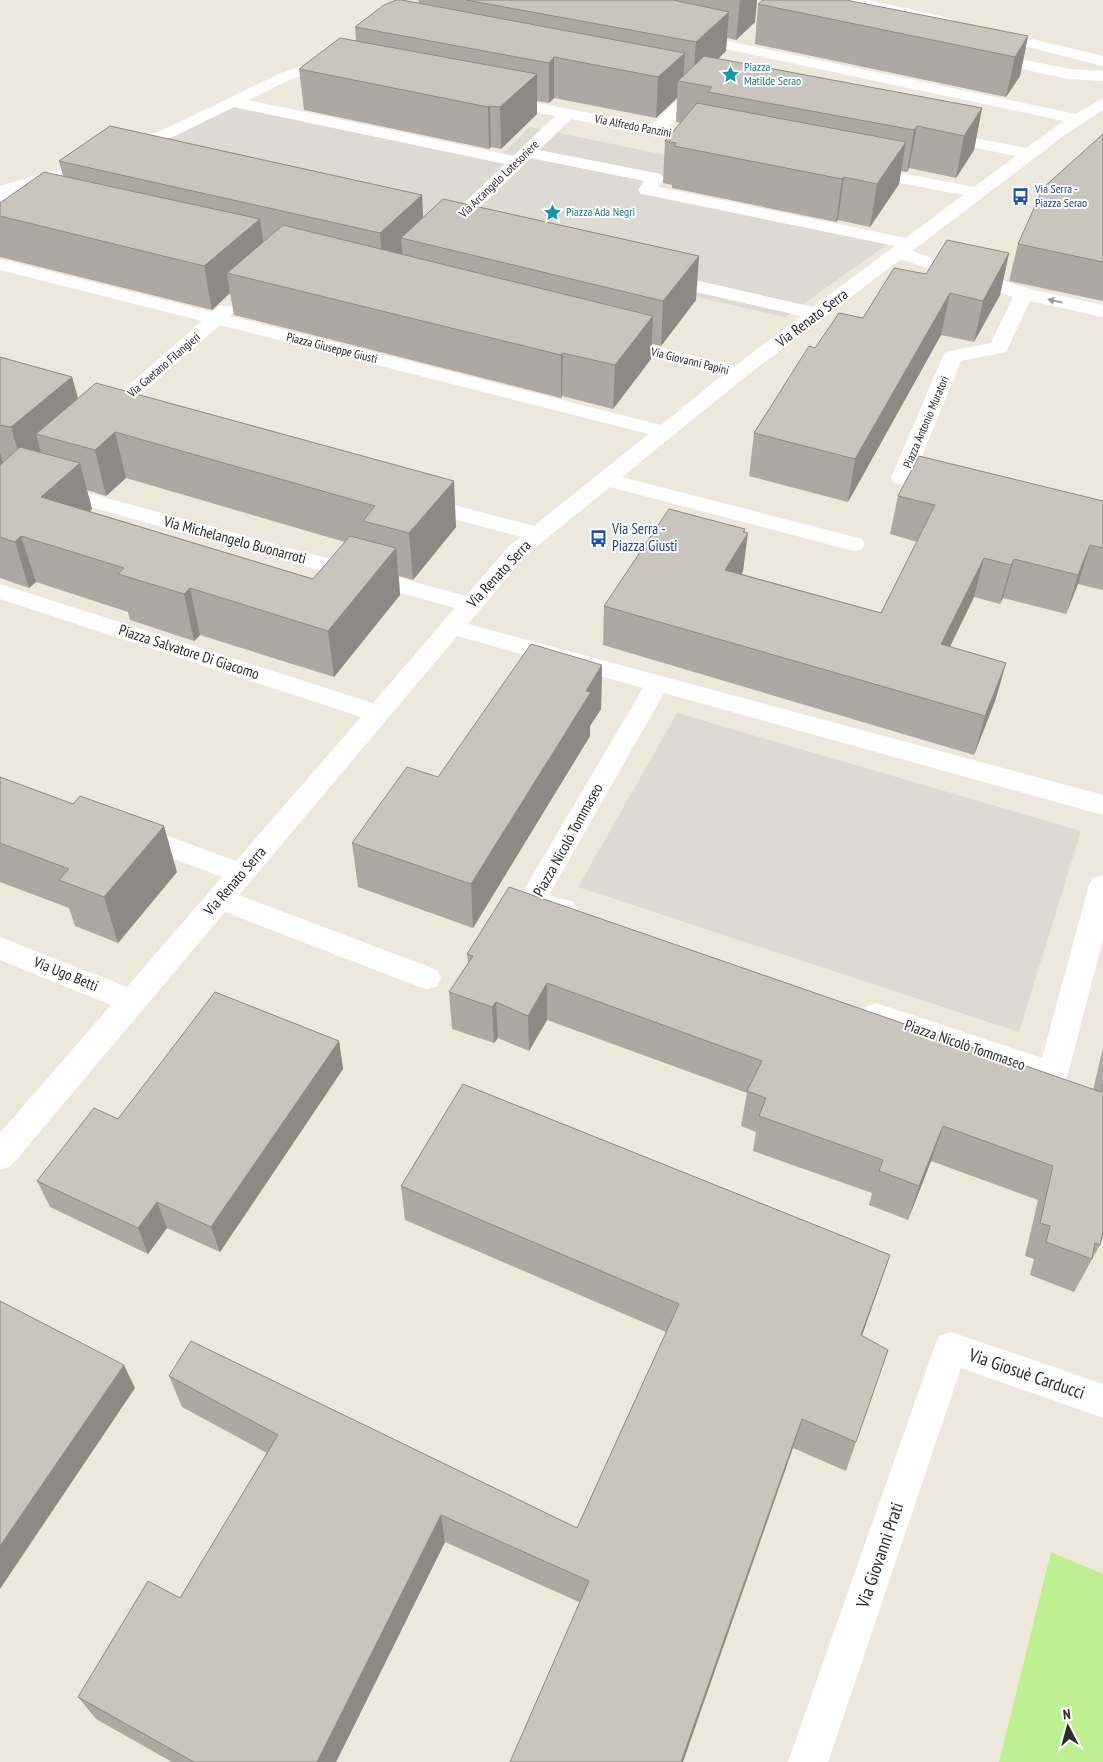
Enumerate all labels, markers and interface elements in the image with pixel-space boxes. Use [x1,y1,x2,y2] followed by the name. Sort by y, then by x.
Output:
[744,59,801,88] place label: Piazza Matilde Serao
[720,64,740,84] place icon: Piazza Matilde Serao
[592,111,673,140] street label: Via Alfredo Panzini
[455,137,542,221] street label: Via Arcangelo Lotesoriere
[1034,181,1087,210] place label: Via Serra - Piazza Serao
[1011,186,1031,206] bus stop icon: Via Serra - Piazza Serao
[542,202,562,222] place icon: Piazza Ada Negri
[566,204,635,219] place label: Piazza Ada Negri
[771,284,851,351] street label: Via Renato Serra
[1047,296,1063,304] one-way arrow
[124,329,203,401] street label: Via Gaetano Filangieri
[285,329,379,366] street label: Piazza Giuseppe Giusti
[649,343,731,377] street label: Via Giovanni Papini
[899,373,952,470] street label: Piazza Antonio Muratori
[161,511,309,568] street label: Via Michelangelo Buonarroti
[611,519,678,555] place label: Via Serra - Piazza Giusti
[588,528,608,548] bus stop icon: Via Serra - Piazza Giusti
[462,536,535,612] street label: Via Renato Serra
[117,620,262,683] street label: Piazza Salvatore Di Giacomo
[529,780,607,900] street label: Piazza Nicolò Tommaseo
[199,842,270,920] street label: Via Renato Serra
[30,952,101,995] street label: Via Ugo Betti
[902,1015,1028,1074] street label: Piazza Nicolò Tommaseo
[965,1343,1088,1404] street label: Via Giosuè Carducci
[850,1499,908,1612] street label: Via Giovanni Prati
[1043,1702,1093,1752] north arrow
[1062,1705,1071,1723] text: N

